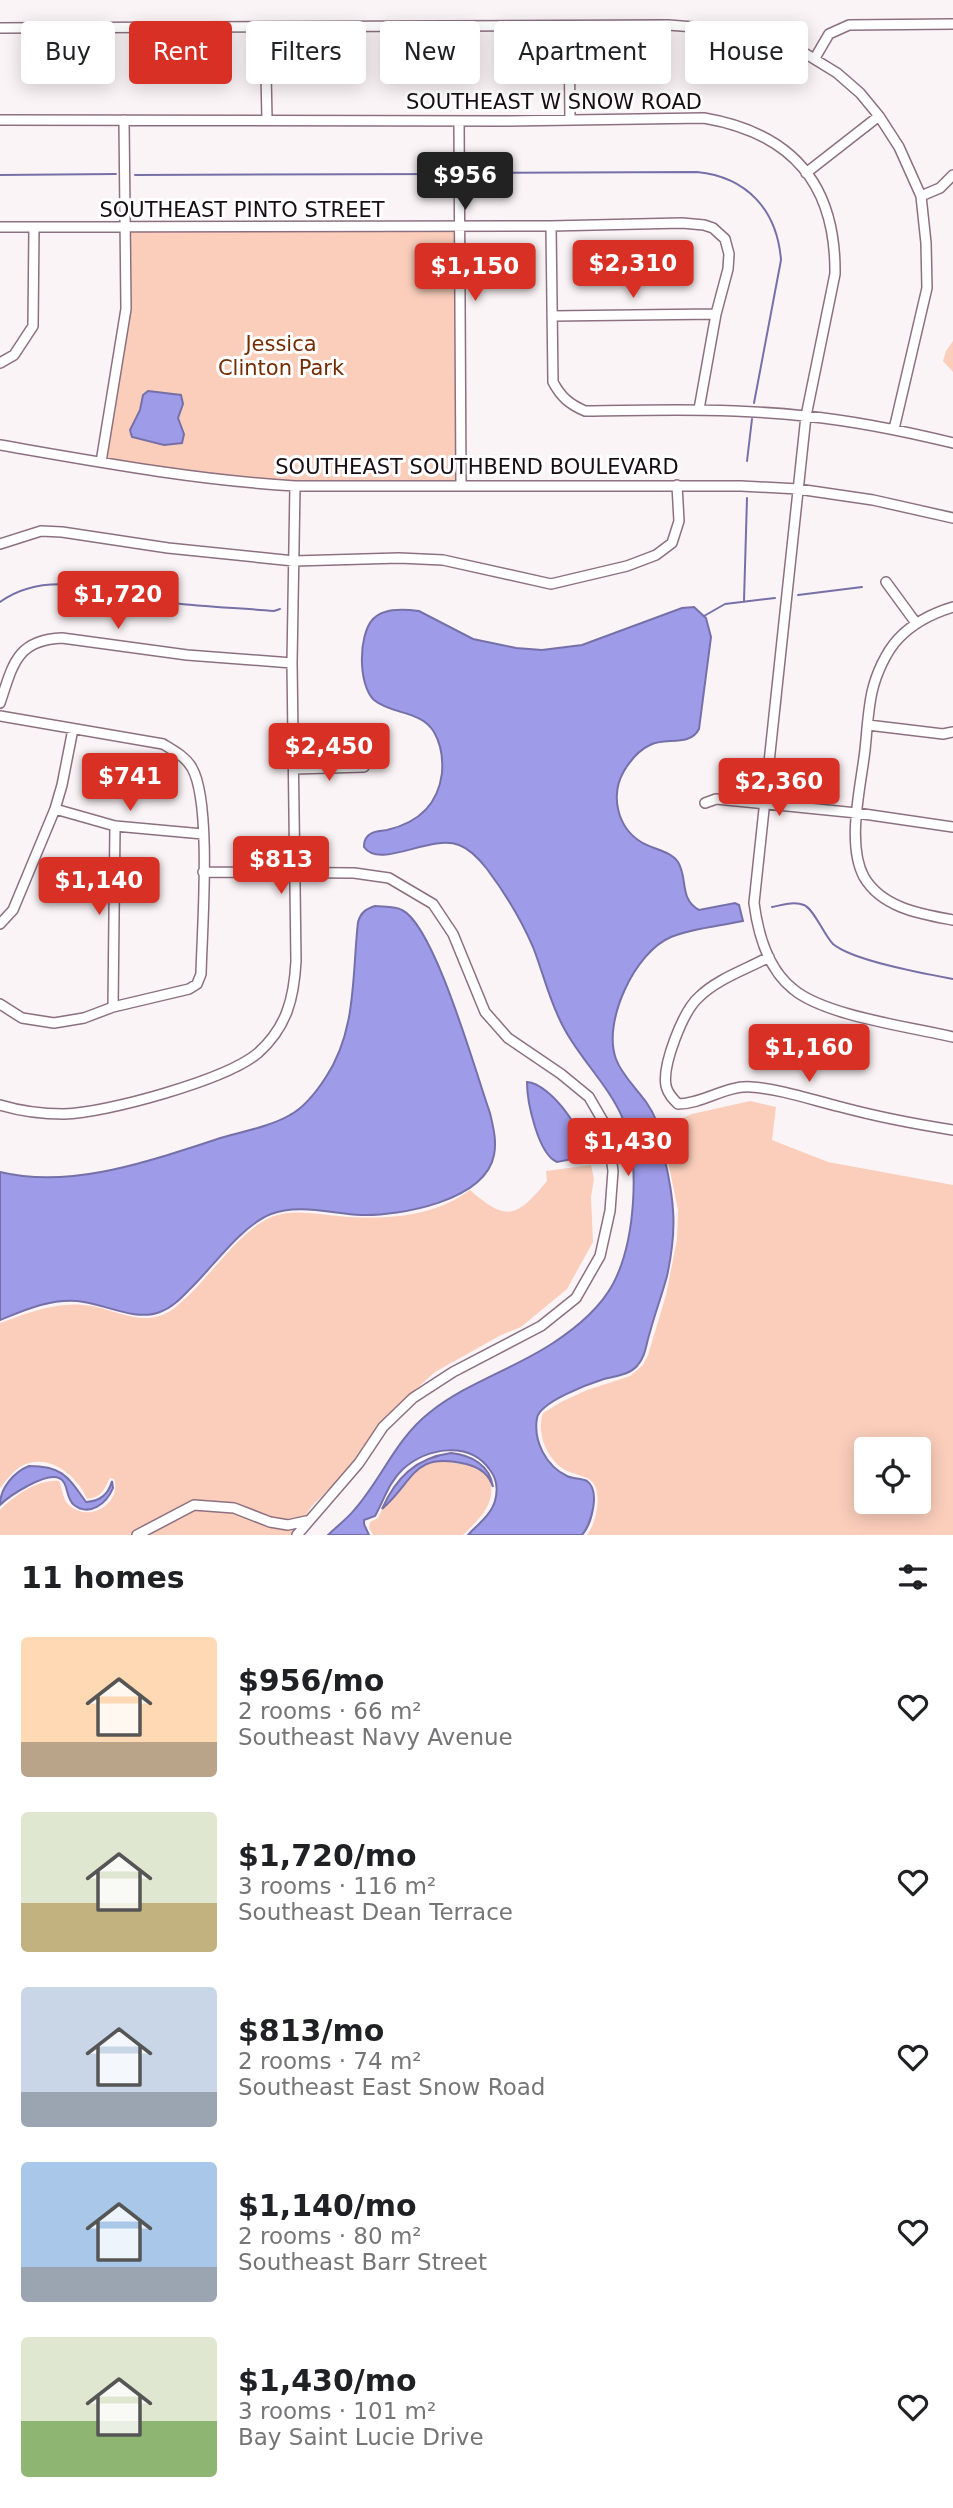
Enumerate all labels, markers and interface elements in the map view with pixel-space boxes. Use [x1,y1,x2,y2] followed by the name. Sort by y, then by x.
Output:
[21,21,115,84] chip: Buy
[129,21,232,84] chip: Rent
[246,21,366,84] chip: Filters
[380,21,480,84] chip: New
[494,21,671,84] chip: Apartment
[685,21,808,84] chip: House
[406,90,702,114] street label: SOUTHEAST W SNOW ROAD
[424,152,506,212] pin: $956
[433,162,497,188] text: $956
[99,198,385,222] street label: SOUTHEAST PINTO STREET
[576,240,690,300] pin: $2,310
[418,244,532,303] pin: $1,150
[589,250,677,276] text: $2,310
[431,253,519,279] text: $1,150
[218,332,345,380] park label: Jessica Clinton Park
[275,455,679,479] street label: SOUTHEAST SOUTHBEND BOULEVARD
[61,572,175,631] pin: $1,720
[74,581,162,607] text: $1,720
[272,724,386,783] pin: $2,450
[285,733,373,759] text: $2,450
[89,754,171,813] pin: $741
[722,758,836,818] pin: $2,360
[98,763,162,789] text: $741
[735,768,823,794] text: $2,360
[240,836,322,896] pin: $813
[249,846,313,872] text: $813
[42,858,156,917] pin: $1,140
[55,867,143,893] text: $1,140
[752,1024,866,1084] pin: $1,160
[765,1034,853,1060] text: $1,160
[571,1118,685,1178] pin: $1,430
[584,1128,672,1154] text: $1,430
[854,1437,931,1514] map controls
[854,1437,931,1514] button: locate
[894,1558,932,1596] icon: filters
[21,1560,185,1595] text: 11 homes
[238,1663,384,1698] text: $956/mo
[77,1665,161,1749] icon: home
[894,1688,932,1726] icon: heart
[238,1698,422,1724] text: 2 rooms · 66 m²
[238,1724,513,1750] text: Southeast Navy Avenue
[238,1838,417,1873] text: $1,720/mo
[77,1840,161,1924] icon: home
[894,1863,932,1901] icon: heart
[238,1873,436,1899] text: 3 rooms · 116 m²
[238,1899,513,1925] text: Southeast Dean Terrace
[238,2013,384,2048] text: $813/mo
[77,2015,161,2099] icon: home
[894,2038,932,2076] icon: heart
[238,2048,422,2074] text: 2 rooms · 74 m²
[238,2074,545,2100] text: Southeast East Snow Road
[238,2188,417,2223] text: $1,140/mo
[77,2190,161,2274] icon: home
[894,2213,932,2251] icon: heart
[238,2223,422,2249] text: 2 rooms · 80 m²
[238,2249,487,2275] text: Southeast Barr Street
[238,2363,417,2398] text: $1,430/mo
[77,2365,161,2449] icon: home
[894,2388,932,2426] icon: heart
[238,2398,436,2424] text: 3 rooms · 101 m²
[238,2424,484,2450] text: Bay Saint Lucie Drive

